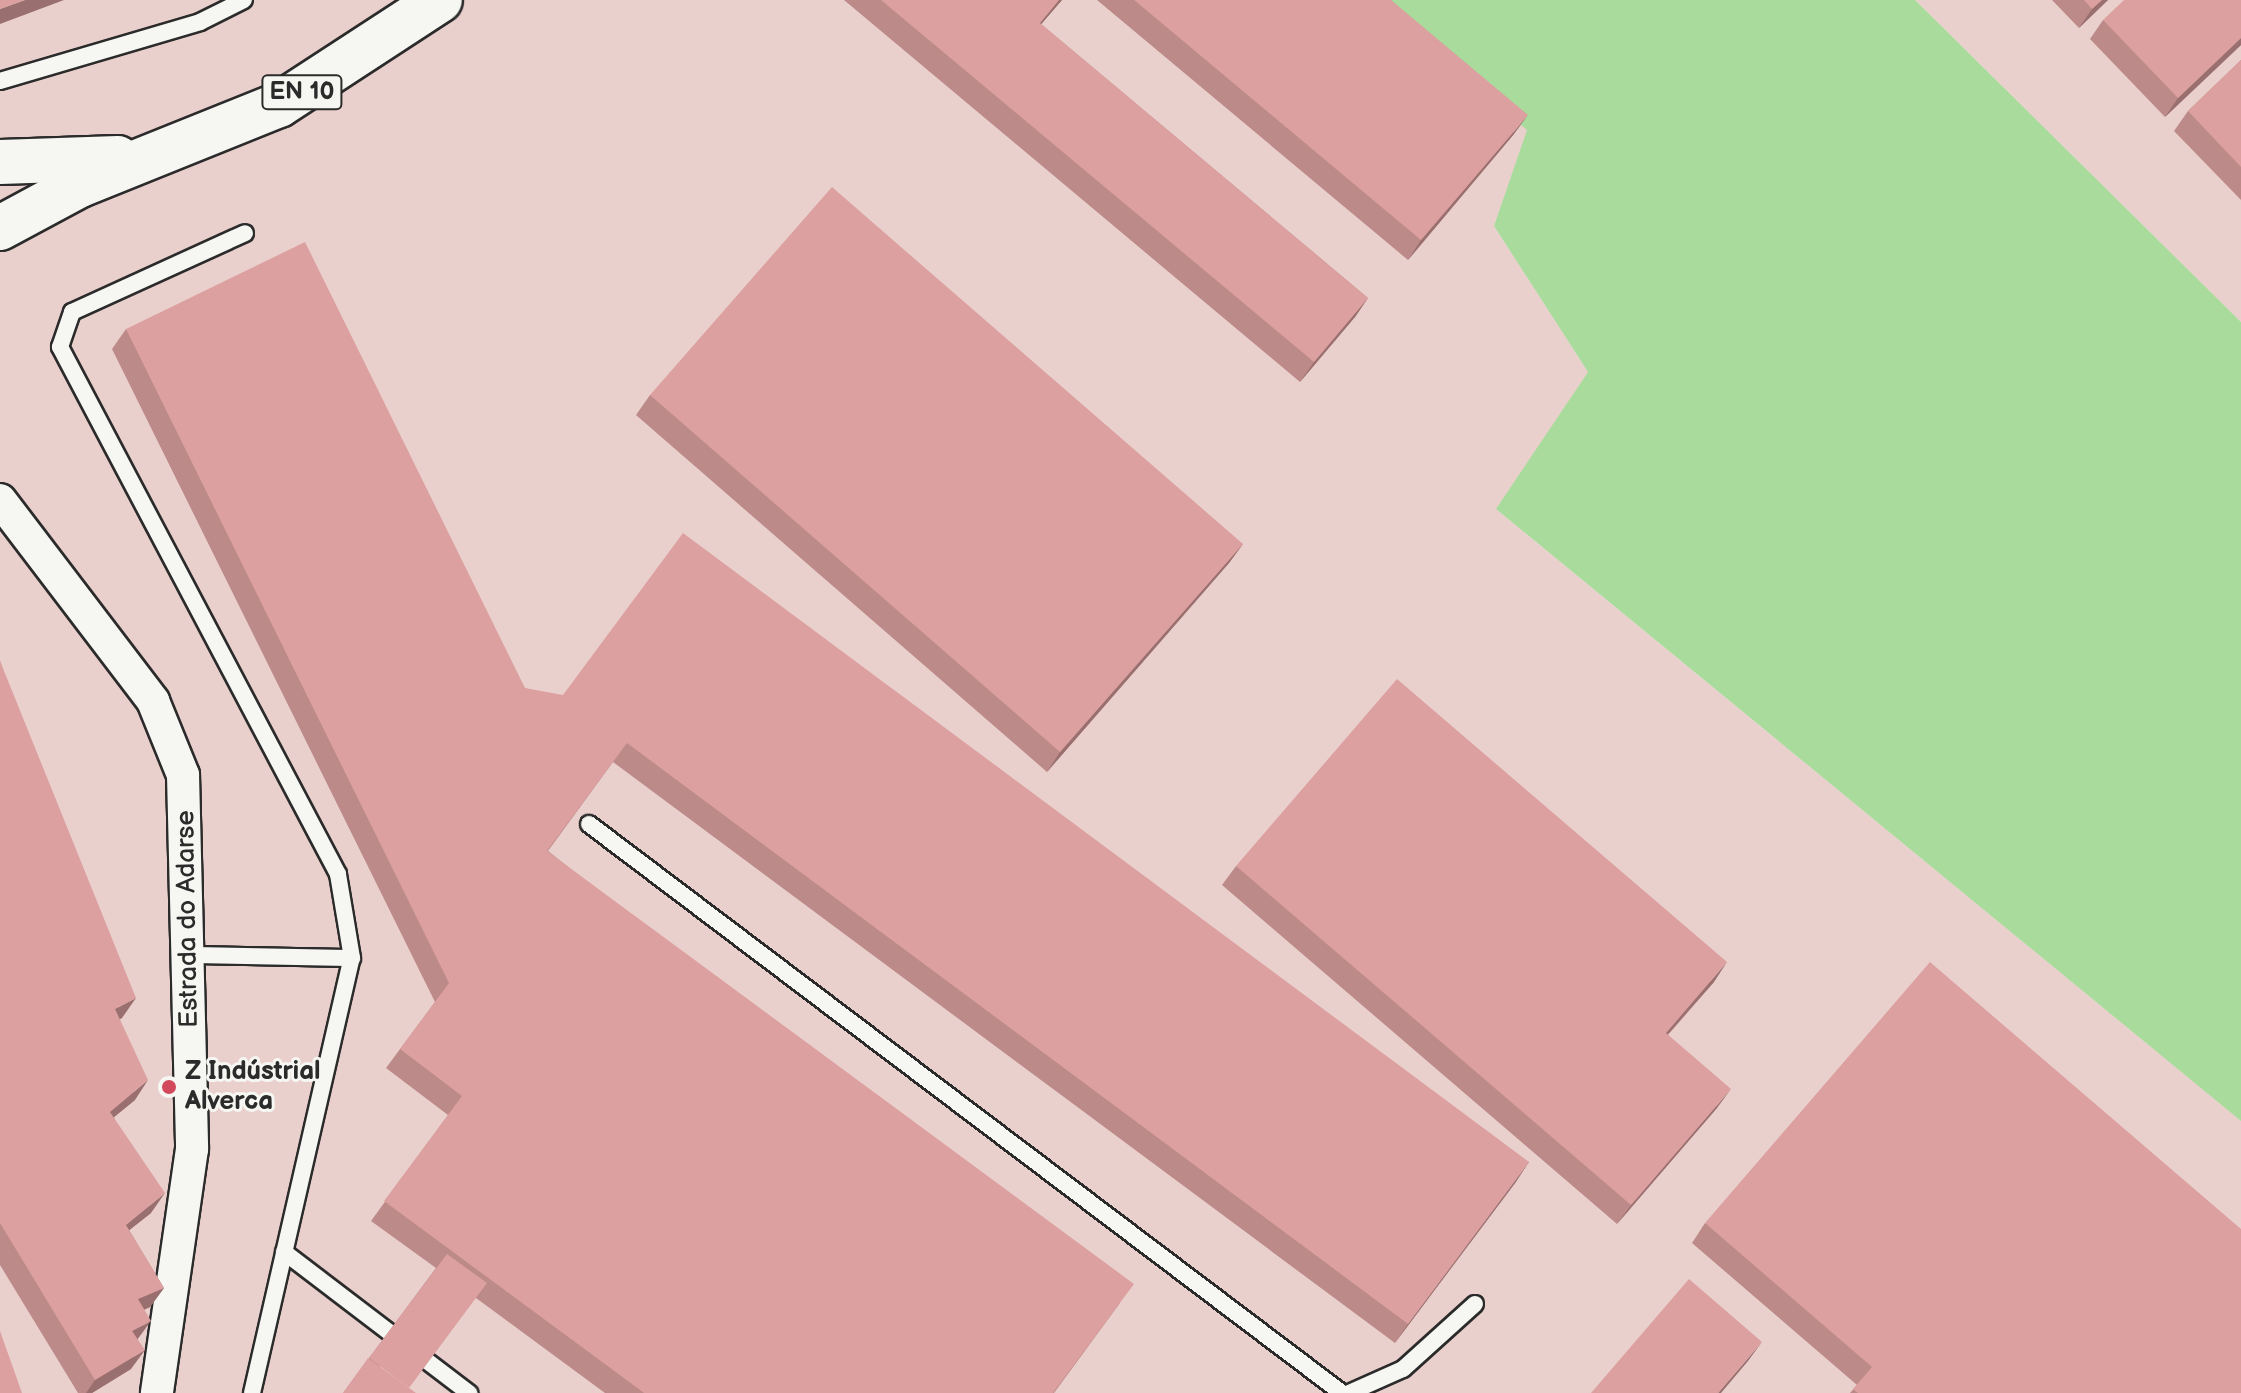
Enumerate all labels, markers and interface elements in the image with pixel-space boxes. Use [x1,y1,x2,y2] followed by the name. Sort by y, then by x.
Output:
[260,72,344,112] road number: EN 10
[171,810,205,1028] street label: Estrada do Adarse
[185,1056,321,1118] place label: Z Indústrial Alverca
[160,1078,178,1096] marker: Z Indústrial Alverca

